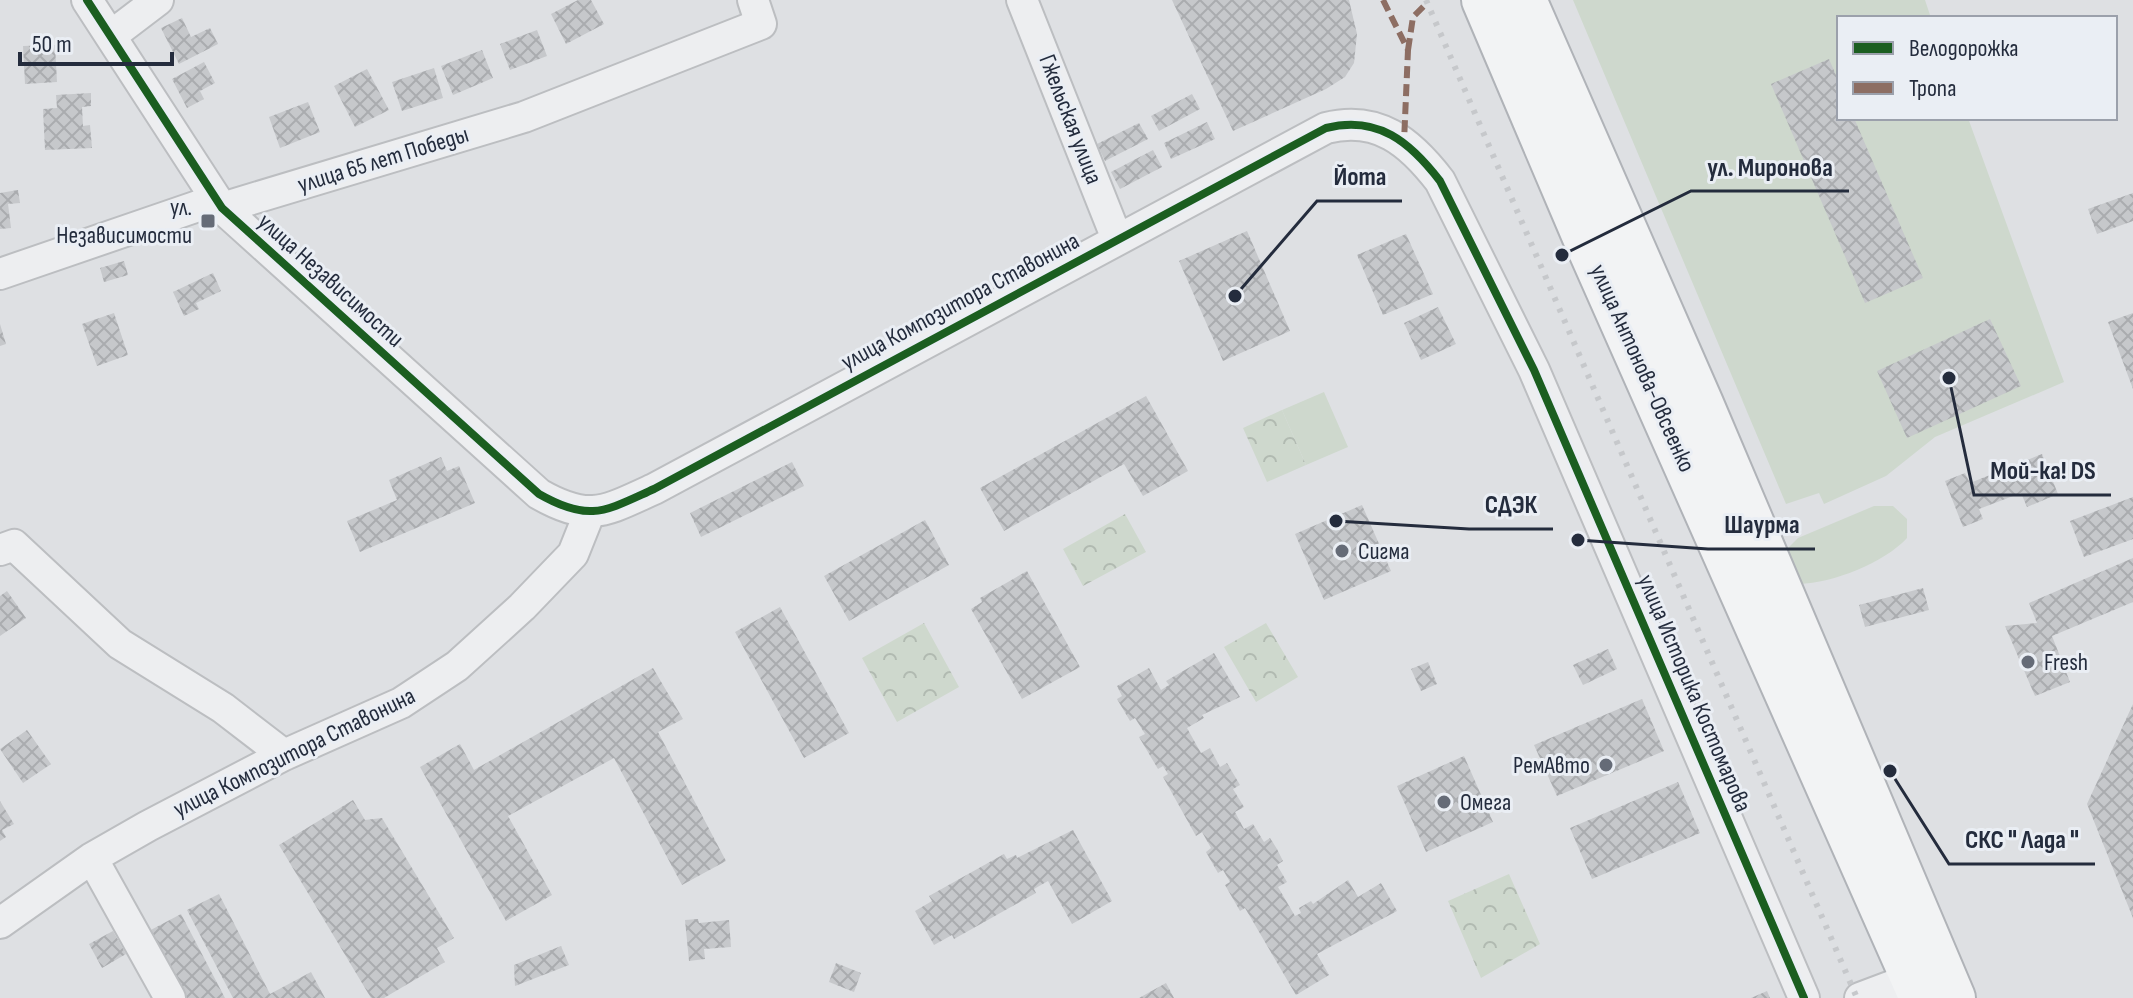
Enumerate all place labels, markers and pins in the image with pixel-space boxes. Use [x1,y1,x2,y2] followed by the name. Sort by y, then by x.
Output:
[1691,141,1849,191] callout: ул. Миронова
[1317,151,1402,201] callout: Йота
[56,193,192,250] place label: ул. Независимости
[199,212,217,230] marker: ул. Независимости
[1974,445,2111,495] callout: Мой-ка! DS
[1469,479,1553,529] callout: СДЭК
[1708,499,1815,549] callout: Шаурма
[1358,537,1409,566] place label: Сигма
[1333,542,1351,560] marker: Сигма
[2044,648,2088,677] place label: Fresh
[2019,653,2037,671] marker: Fresh
[1513,751,1590,780] place label: РемАвто
[1597,756,1615,774] marker: РемАвто
[1460,788,1511,817] place label: Омега
[1435,793,1453,811] marker: Омега
[1949,814,2095,864] callout: СКС " Лада "

